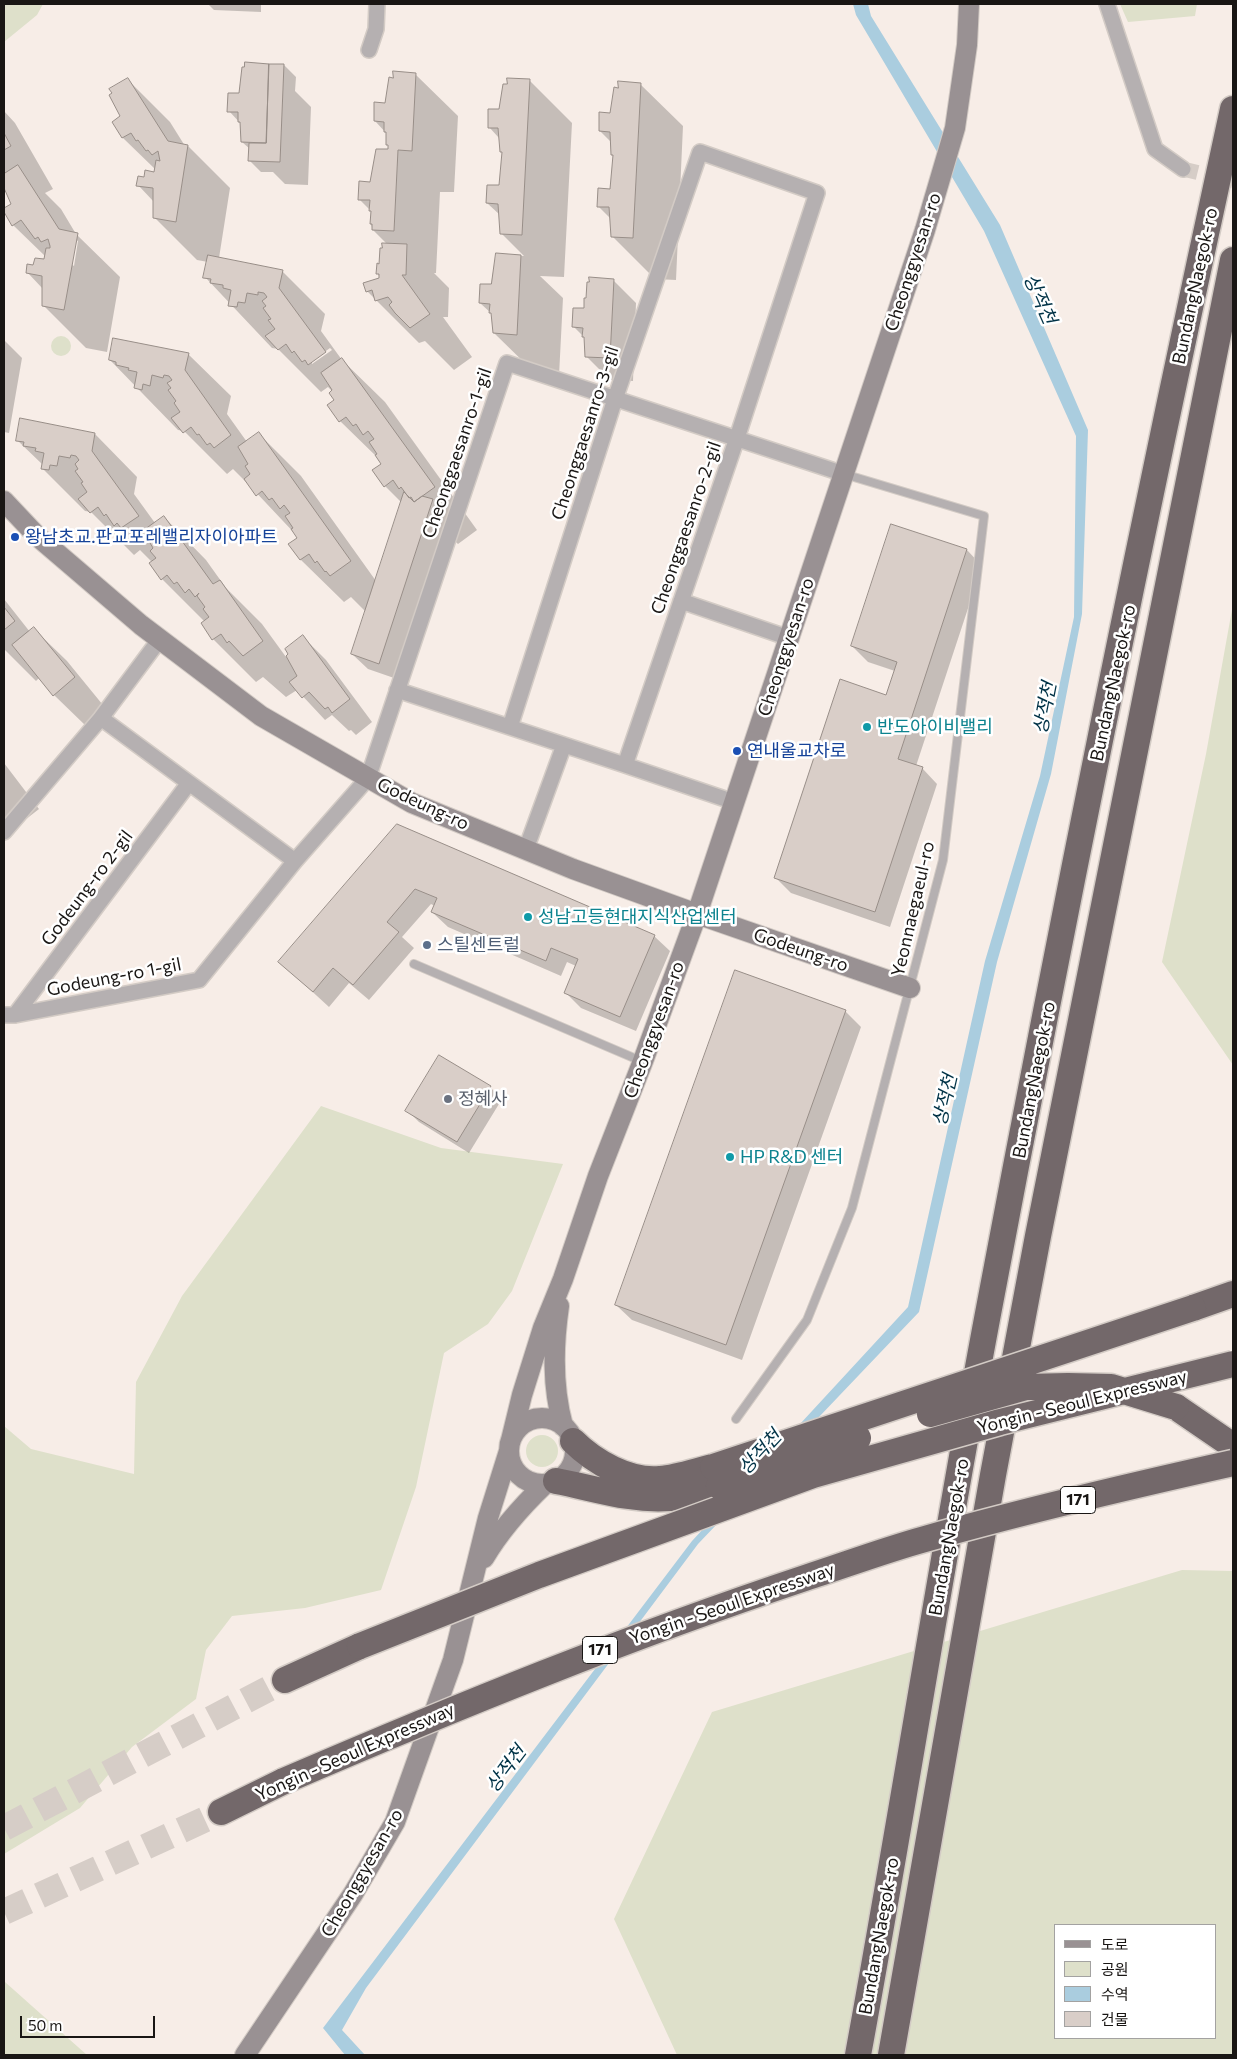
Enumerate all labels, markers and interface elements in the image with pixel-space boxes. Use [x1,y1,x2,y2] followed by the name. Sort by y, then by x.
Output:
[880,190,946,334] street label: Cheonggyesan-ro
[1168,206,1222,366] street label: BundangNaegok-ro
[1019,270,1061,328] water label: 상적천
[547,343,623,523] street label: Cheonggaesanro-3-gil
[418,365,496,541] street label: Cheonggaesanro-1-gil
[646,439,726,617] street label: Cheonggaesanro-2-gil
[25,526,278,548] place label: 왕남초교.판교포레밸리자이아파트
[9,531,21,543] marker: 왕남초교.판교포레밸리자이아파트
[753,575,819,719] street label: Cheonggyesan-ro
[1086,603,1140,763] street label: BundangNaegok-ro
[1029,680,1061,736] water label: 상적천
[877,716,993,738] place label: 반도아이비밸리
[861,721,873,733] marker: 반도아이비밸리
[747,740,846,762] place label: 연내울교차로
[731,745,743,757] marker: 연내울교차로
[374,773,472,835] street label: Godeung-ro
[37,826,137,950] street label: Godeung-ro 2-gil
[887,839,939,979] street label: Yeonnaegaeul-ro
[538,906,737,928] place label: 성남고등현대지식산업센터
[522,911,534,923] marker: 성남고등현대지식산업센터
[751,924,851,976] street label: Godeung-ro
[437,934,520,956] place label: 스틸센트럴
[421,939,433,951] marker: 스틸센트럴
[45,953,183,1001] street label: Godeung-ro 1-gil
[619,958,689,1102] street label: Cheonggyesan-ro
[1008,1000,1060,1160] street label: BundangNaegok-ro
[928,1072,962,1128] water label: 상적천
[458,1088,508,1110] place label: 정혜사
[442,1093,454,1105] marker: 정혜사
[740,1146,843,1168] place label: HP R&D 센터
[724,1151,736,1163] marker: HP R&D 센터
[975,1365,1189,1439] street label: Yongin - Seoul Expressway
[734,1425,786,1479] water label: 상적천
[925,1457,973,1617] street label: BundangNaegok-ro
[1060,1486,1096,1514] road number: 171
[627,1559,837,1649] street label: Yongin - Seoul Expressway
[582,1636,618,1664] road number: 171
[252,1698,458,1806] street label: Yongin - Seoul Expressway
[481,1741,531,1797] water label: 상적천
[317,1805,407,1941] street label: Cheonggyesan-ro
[855,1856,903,2016] street label: BundangNaegok-ro
[1054,1924,1217,2039] legend
[1101,1935,1129,1953] text: 도로
[1101,1960,1129,1978] text: 공원
[1101,1985,1129,2003] text: 수역
[22,2006,158,2038] scale bar
[1101,2010,1129,2028] text: 건물
[28,2016,62,2034] text: 50 m

